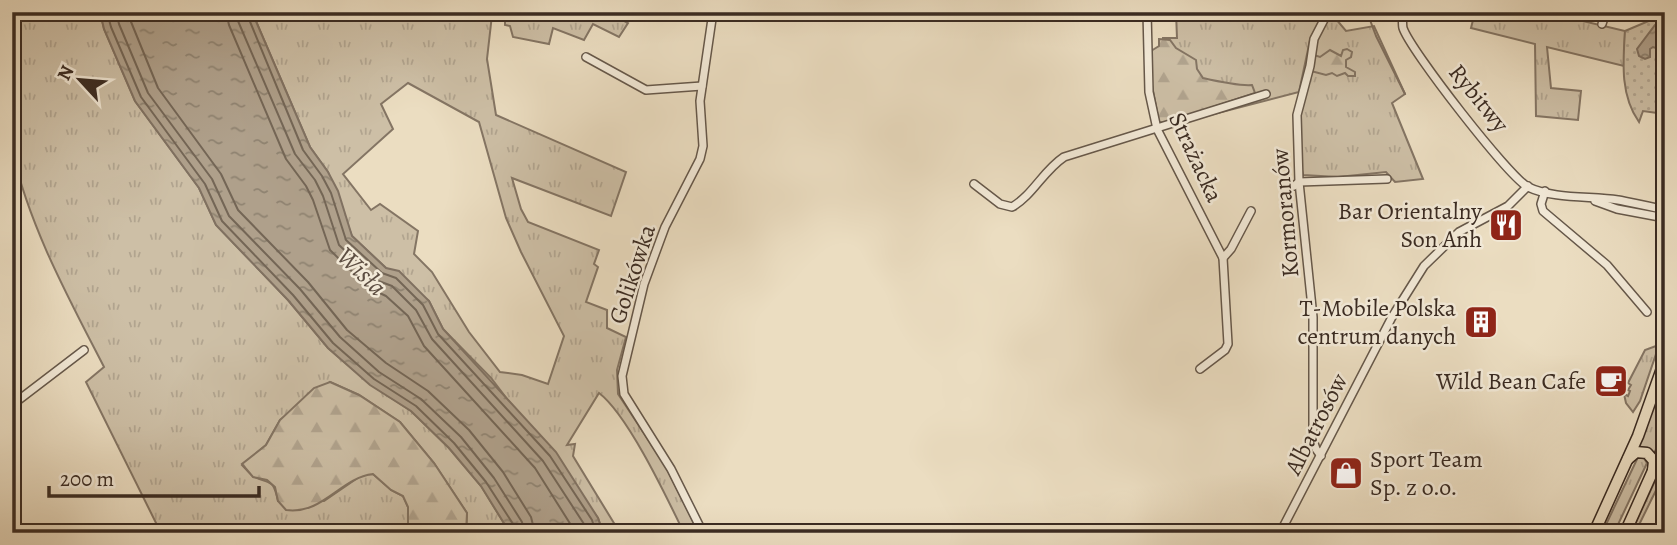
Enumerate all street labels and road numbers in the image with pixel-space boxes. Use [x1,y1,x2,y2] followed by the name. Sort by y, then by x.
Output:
[1442,57,1517,139] street label: Rybitwy
[1161,107,1231,208] street label: Strażacka
[1263,147,1307,279] street label: Kormoranów
[601,219,663,328] street label: Golikówka
[1276,368,1355,481] street label: Albatrosów

